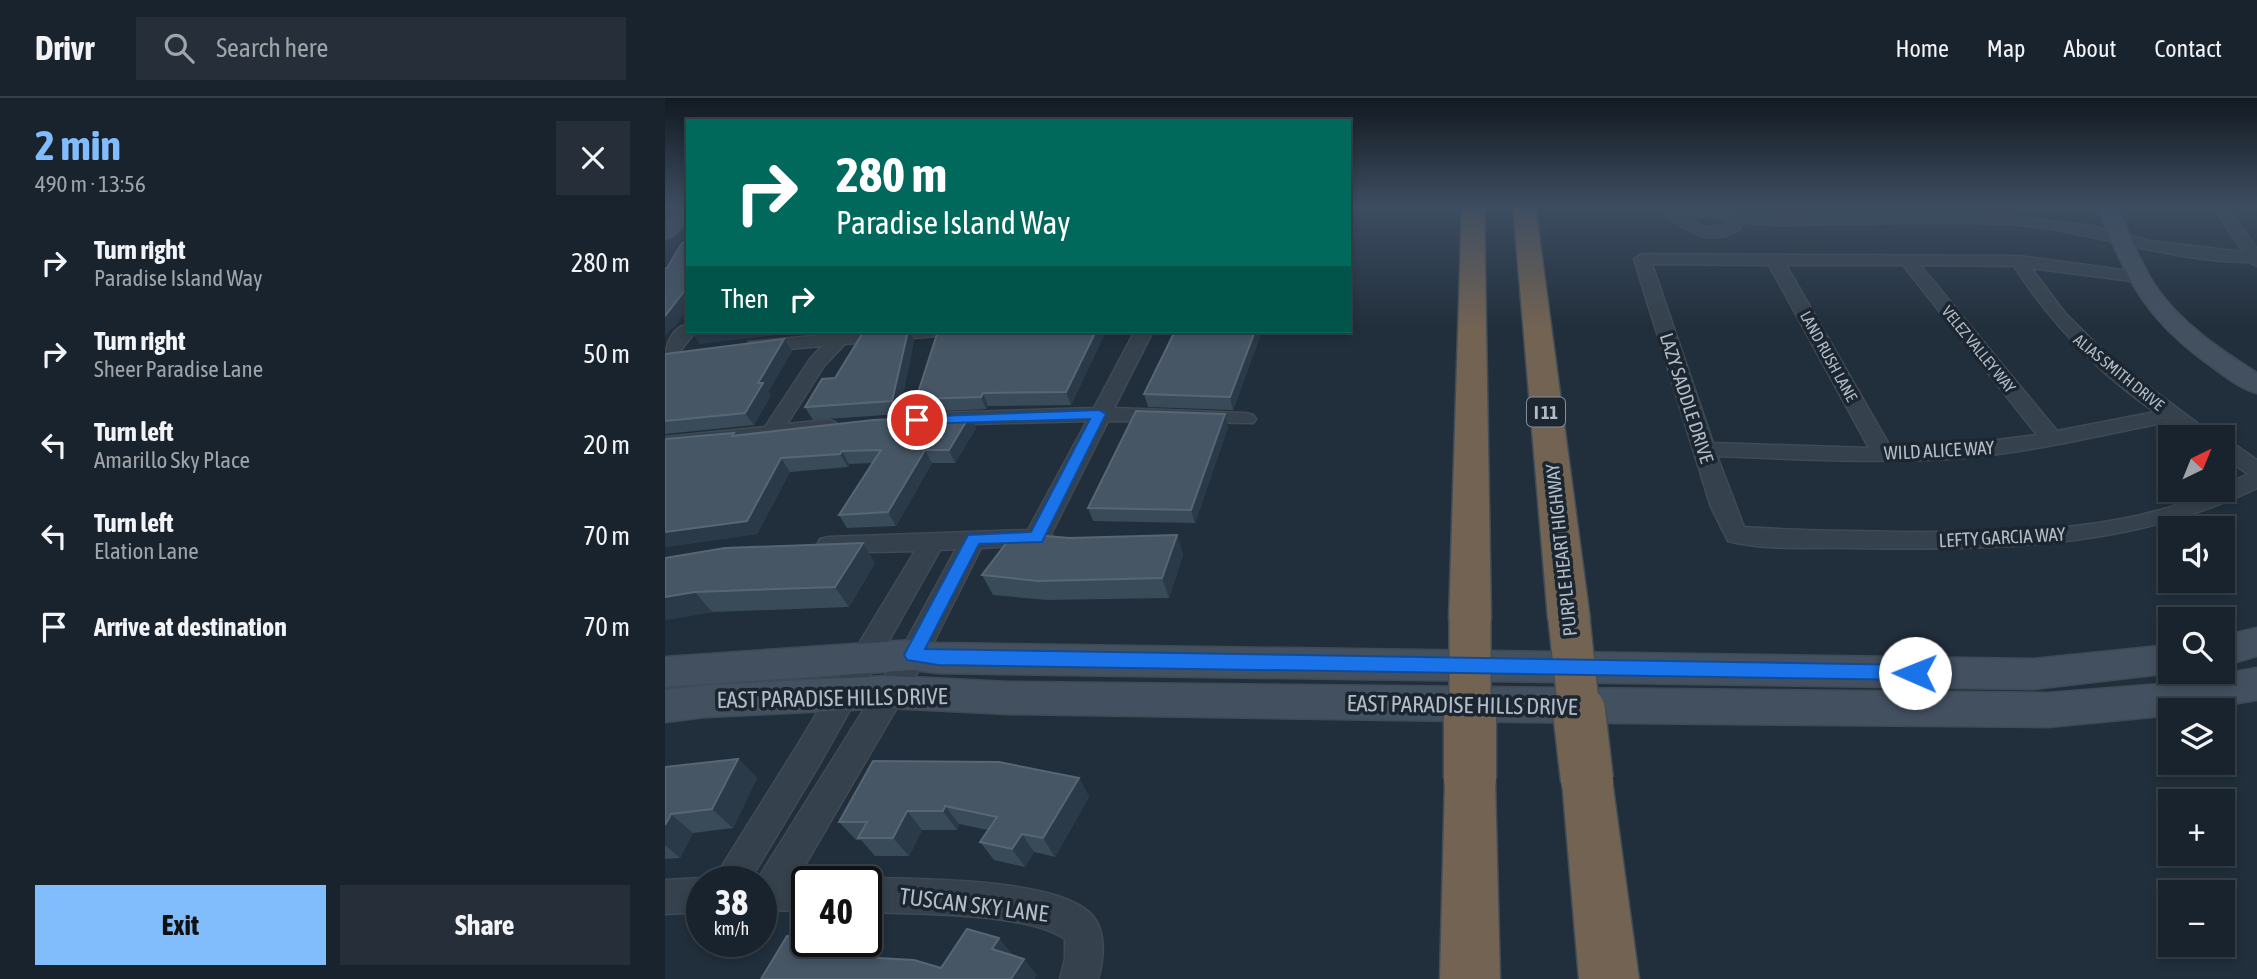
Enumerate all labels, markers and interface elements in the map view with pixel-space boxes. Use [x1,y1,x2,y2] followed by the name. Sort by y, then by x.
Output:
[136,17,626,80] search box
[35,29,94,67] text: Drivr
[160,29,198,67] icon: search
[216,33,328,63] text: Search here
[1895,35,1949,62] text: Home
[1987,35,2025,62] text: Map
[2063,35,2116,62] text: About
[2154,35,2222,62] text: Contact
[35,121,121,169] text: 2 min
[556,121,630,195] button: close
[836,146,947,202] text: 280 m
[721,147,812,238] icon: right
[35,171,146,197] text: 490 m · 13:56
[836,204,1071,241] text: Paradise Island Way
[94,235,185,265] text: Turn right
[35,244,73,282] icon: right
[571,248,630,278] text: 280 m
[94,265,263,291] text: Paradise Island Way
[783,280,821,318] icon: right
[721,284,769,314] text: Then
[1939,302,2020,397] street label: VELEZ VALLEY WAY
[1797,308,1861,404] street label: LAND RUSH LANE
[94,326,185,356] text: Turn right
[1656,330,1718,466] street label: LAZY SADDLE DRIVE
[2070,330,2168,414] street label: ALIAS SMITH DRIVE
[35,335,73,373] icon: right
[583,339,630,369] text: 50 m
[94,356,263,382] text: Sheer Paradise Lane
[887,390,947,450] pin
[1527,398,1565,426] road number: I 11
[898,401,936,439] icon: arrive
[94,417,174,447] text: Turn left
[2158,425,2235,502] north arrow
[2158,425,2235,957] map controls
[35,426,73,464] icon: left
[583,430,630,460] text: 20 m
[1883,436,1995,464] street label: WILD ALICE WAY
[94,447,250,473] text: Amarillo Sky Place
[1541,462,1581,637] street label: PURPLE HEART HIGHWAY
[94,508,174,538] text: Turn left
[2158,516,2235,593] button: sound
[35,517,73,555] icon: left
[583,521,630,551] text: 70 m
[1938,523,2066,551] street label: LEFTY GARCIA WAY
[94,538,199,564] text: Elation Lane
[2158,607,2235,684] button: search
[35,608,73,646] icon: arrive
[94,612,287,642] text: Arrive at destination
[583,612,630,642] text: 70 m
[1878,636,1952,710] position arrow
[716,683,948,713] street label: EAST PARADISE HILLS DRIVE
[1346,690,1578,720] street label: EAST PARADISE HILLS DRIVE
[2158,698,2235,775] button: layers
[2158,789,2235,866] button: +
[791,866,882,957] speed limit sign: 40
[2158,880,2235,957] button: −
[715,882,748,922] text: 38
[898,883,1050,927] street label: TUSCAN SKY LANE
[35,885,326,965] button: Exit
[340,885,630,965] button: Share
[714,918,749,939] text: km/h

